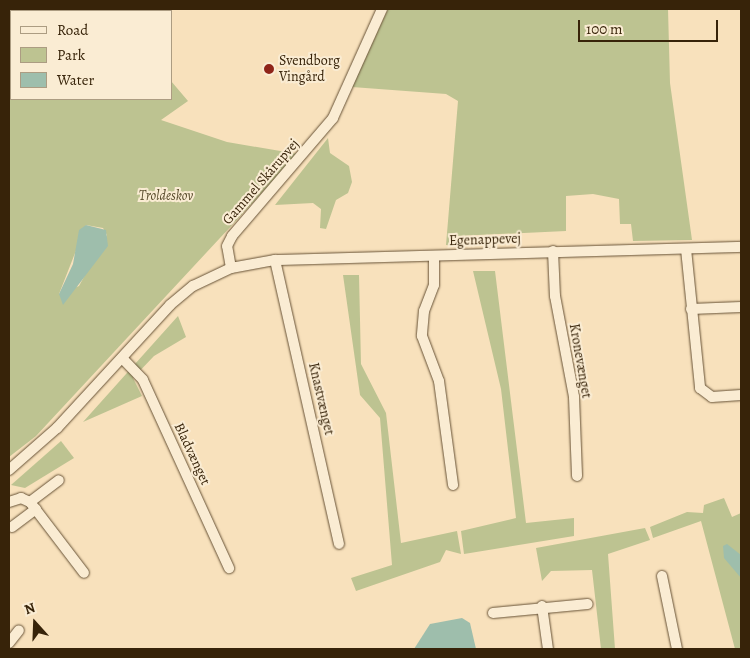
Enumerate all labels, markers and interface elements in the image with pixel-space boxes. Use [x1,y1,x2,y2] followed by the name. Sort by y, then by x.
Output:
[10,10,172,100] legend
[580,10,720,42] scale bar
[586,19,623,39] text: 100 m
[57,20,88,40] text: Road
[57,45,85,65] text: Park
[279,53,340,85] place label: Svendborg Vingård
[263,63,275,75] marker: Svendborg Vingård
[57,70,94,90] text: Water
[219,136,303,228] street label: Gammel Skårupvej
[139,188,193,204] park label: Troldeskov
[449,230,521,250] street label: Egenappevej
[565,322,595,400] street label: Kronevænget
[304,361,338,437] street label: Knastvænget
[170,420,214,488] street label: Bladvænget
[10,598,60,648] north arrow
[22,598,38,619] text: N

